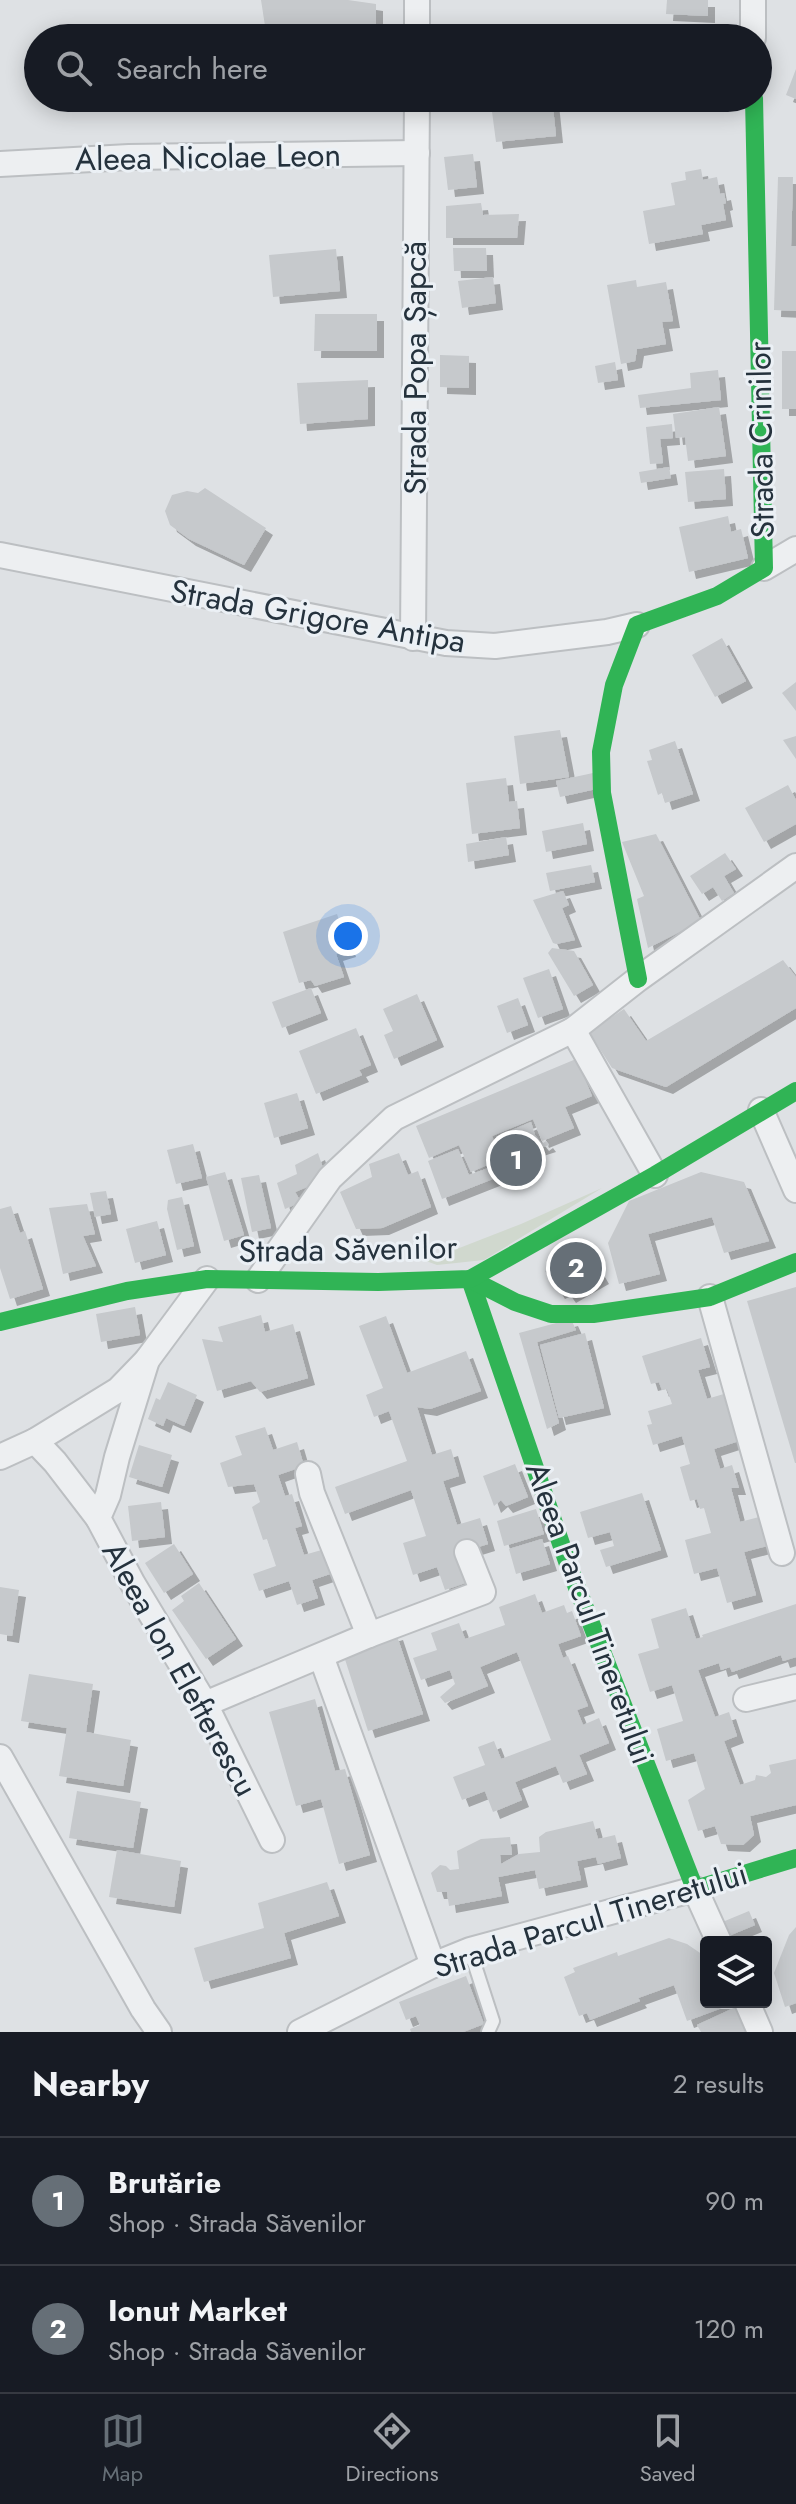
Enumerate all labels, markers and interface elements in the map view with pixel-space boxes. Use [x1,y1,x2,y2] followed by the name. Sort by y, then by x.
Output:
[24,24,772,112] search box
[52,46,96,90] icon: search
[116,47,268,90] text: Search here
[74,132,342,182] street label: Aleea Nicolae Leon
[392,241,438,495] street label: Strada Popa Șapcă
[736,341,786,539] street label: Strada Crinilor
[167,567,469,665] street label: Strada Grigore Antipa
[328,916,368,956] your location
[490,1130,542,1190] pin: 1
[238,1224,458,1274] street label: Strada Săvenilor
[550,1238,602,1298] pin: 2
[514,1456,666,1770] street label: Aleea Parcul Tineretului
[91,1533,269,1805] street label: Aleea Ion Elefterescu
[427,1850,753,1990] street label: Strada Parcul Tineretului
[700,1936,772,2008] map controls
[700,1936,772,2008] button: layers
[32,2060,149,2109] text: Nearby
[673,2065,764,2103] text: 2 results
[108,2161,221,2204] text: Brutărie
[51,2182,65,2220] text: 1
[705,2182,764,2220] text: 90 m
[108,2204,366,2242] text: Shop · Strada Săvenilor
[108,2289,287,2332] text: Ionut Market
[49,2310,67,2348] text: 2
[694,2310,764,2348] text: 120 m
[108,2332,366,2370] text: Shop · Strada Săvenilor
[101,2409,145,2489] tab: Map
[346,2409,439,2489] tab: Directions
[640,2409,695,2489] tab: Saved

